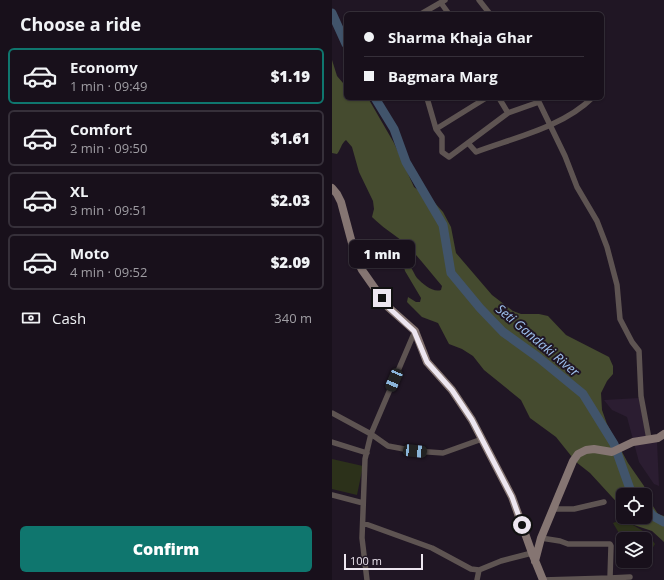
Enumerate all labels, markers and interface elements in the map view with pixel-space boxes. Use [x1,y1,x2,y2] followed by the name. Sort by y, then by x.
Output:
[20,12,141,36] text: Choose a ride
[388,27,533,47] text: Sharma Khaja Ghar
[70,57,138,77] text: Economy
[22,58,58,94] icon: car
[271,66,310,86] text: $1.19
[388,66,498,86] text: Bagmara Marg
[70,77,147,95] text: 1 min · 09:49
[70,119,132,139] text: Comfort
[22,120,58,156] icon: car
[271,128,310,148] text: $1.61
[70,139,147,157] text: 2 min · 09:50
[70,181,88,201] text: XL
[22,182,58,218] icon: car
[271,190,310,210] text: $2.03
[70,201,147,219] text: 3 min · 09:51
[349,240,415,268] callout: 1 min
[70,243,109,263] text: Moto
[22,244,58,280] icon: car
[364,245,400,263] text: 1 min
[271,252,310,272] text: $2.09
[70,263,147,281] text: 4 min · 09:52
[373,289,391,307] route end
[492,300,584,381] water label: Seti Gandaki River
[20,307,42,329] icon: cash
[52,308,86,328] text: Cash
[274,309,312,327] text: 340 m
[384,367,404,393] car
[402,444,428,458] car
[616,488,652,568] map controls
[616,488,652,524] button: locate
[513,516,531,534] route start
[20,526,312,572] button: Confirm
[616,532,652,568] button: layers
[344,552,423,571] scale bar
[350,553,382,568] text: 100 m

